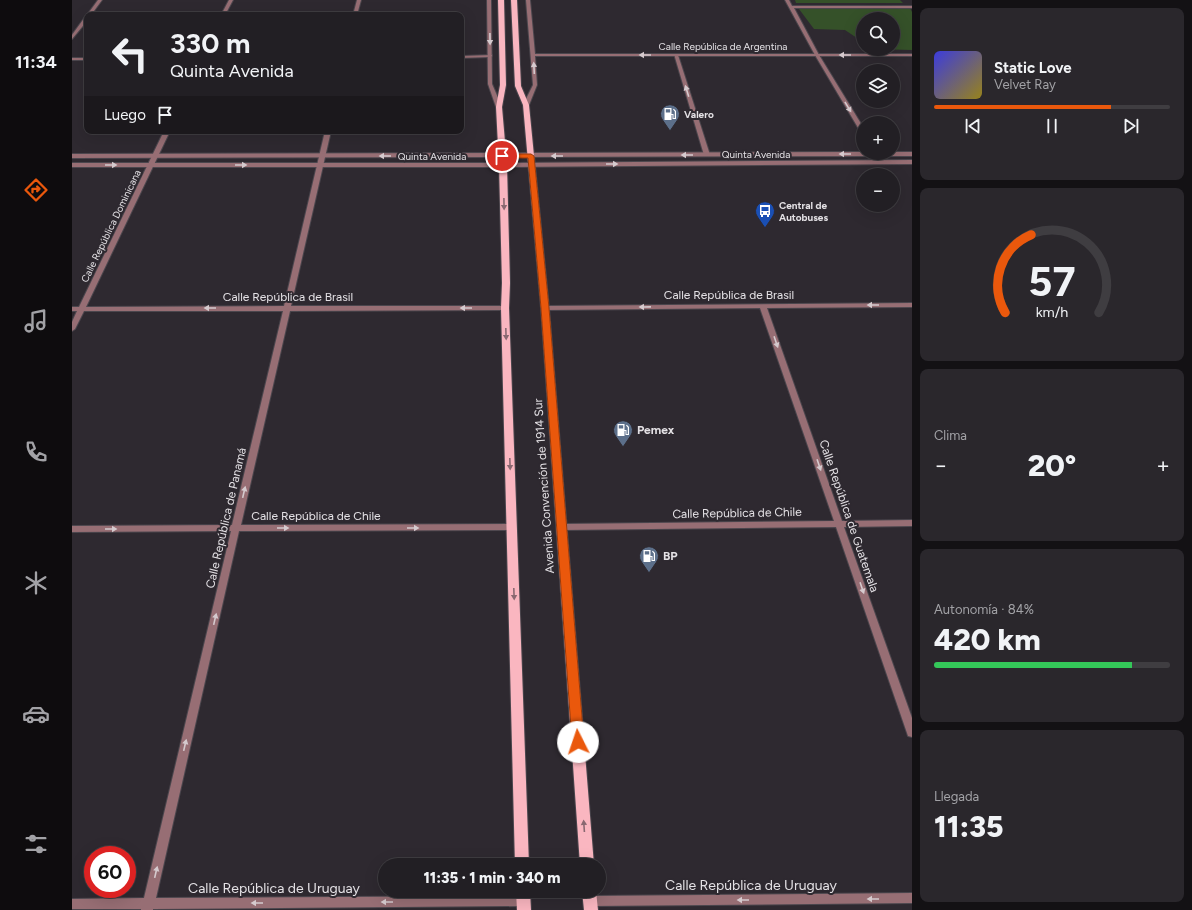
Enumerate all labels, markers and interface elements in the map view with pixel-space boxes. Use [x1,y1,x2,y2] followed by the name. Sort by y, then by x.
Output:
[856,12,900,212] map controls
[856,12,900,56] button: search
[170,26,250,60] text: 330 m
[104,28,156,80] icon: left
[487,33,493,46] one-way arrow
[659,40,787,53] street label: Calle República de Argentina
[15,51,57,73] text: 11:34
[638,52,651,58] one-way arrow
[838,52,851,58] one-way arrow
[994,59,1072,77] text: Static Love
[170,60,294,82] text: Quinta Avenida
[530,62,537,74] one-way arrow
[856,64,900,108] button: layers
[994,77,1056,92] text: Velvet Ray
[684,85,690,97] one-way arrow
[844,102,852,112] one-way arrow
[659,103,681,131] fuel station icon: Valero
[154,104,176,126] icon: arrive
[104,106,146,124] text: Luego
[684,108,714,121] place label: Valero
[962,115,984,137] icon: previous
[1041,115,1063,137] icon: pause
[1120,115,1142,137] icon: next
[856,116,900,160] button: +
[485,139,519,173] pin
[491,145,513,167] icon: arrive
[722,148,790,161] street label: Quinta Avenida
[398,150,466,163] street label: Quinta Avenida
[838,151,851,157] one-way arrow
[680,152,693,158] one-way arrow
[378,153,391,159] one-way arrow
[550,153,563,159] one-way arrow
[606,161,619,167] one-way arrow
[105,162,118,168] one-way arrow
[235,162,248,168] one-way arrow
[78,168,144,284] street label: Calle República Dominicana
[856,168,900,212] button: −
[22,176,50,204] icon: directions
[501,198,507,211] one-way arrow
[779,199,828,224] place label: Central de Autobuses
[754,200,776,228] bus stop icon: Central de Autobuses
[1028,255,1076,305] text: 57
[664,288,794,302] street label: Calle República de Brasil
[223,290,353,304] street label: Calle República de Brasil
[866,302,879,308] one-way arrow
[1036,302,1068,320] text: km/h
[638,304,651,310] one-way arrow
[203,305,216,311] one-way arrow
[459,305,472,311] one-way arrow
[22,307,50,335] icon: music
[502,328,509,340] one-way arrow
[773,337,779,349] one-way arrow
[531,398,557,574] street label: Avenida Convención de 1914 Sur
[612,419,634,447] fuel station icon: Pemex
[637,423,675,437] place label: Pemex
[934,428,967,443] text: Clima
[22,438,50,466] icon: phone
[816,438,882,594] street label: Calle República de Guatemala
[203,446,249,590] street label: Calle República de Panamá
[1028,447,1076,484] text: 20°
[934,452,948,479] text: −
[1156,452,1170,479] text: +
[506,458,513,470] one-way arrow
[816,460,822,472] one-way arrow
[242,486,248,498] one-way arrow
[672,505,802,521] street label: Calle República de Chile
[251,509,381,523] street label: Calle República de Chile
[277,525,290,531] one-way arrow
[407,525,420,531] one-way arrow
[105,526,118,532] one-way arrow
[638,545,660,573] fuel station icon: BP
[663,549,678,563] place label: BP
[22,569,50,597] icon: climate
[859,582,865,594] one-way arrow
[511,588,517,601] one-way arrow
[934,602,1034,617] text: Autonomía · 84%
[212,613,218,625] one-way arrow
[934,621,1041,658] text: 420 km
[22,700,50,728] icon: car
[557,721,599,763] position arrow
[183,739,189,752] one-way arrow
[934,789,979,804] text: Llegada
[934,808,1004,845] text: 11:35
[581,820,588,832] one-way arrow
[22,830,50,858] icon: filters
[84,846,136,898] speed limit sign: 60
[153,866,159,878] one-way arrow
[423,869,561,887] text: 11:35 · 1 min · 340 m
[665,877,838,894] street label: Calle República de Uruguay
[188,880,361,897] street label: Calle República de Uruguay
[866,896,879,902] one-way arrow
[736,897,749,903] one-way arrow
[380,899,393,905] one-way arrow
[250,900,263,906] one-way arrow

